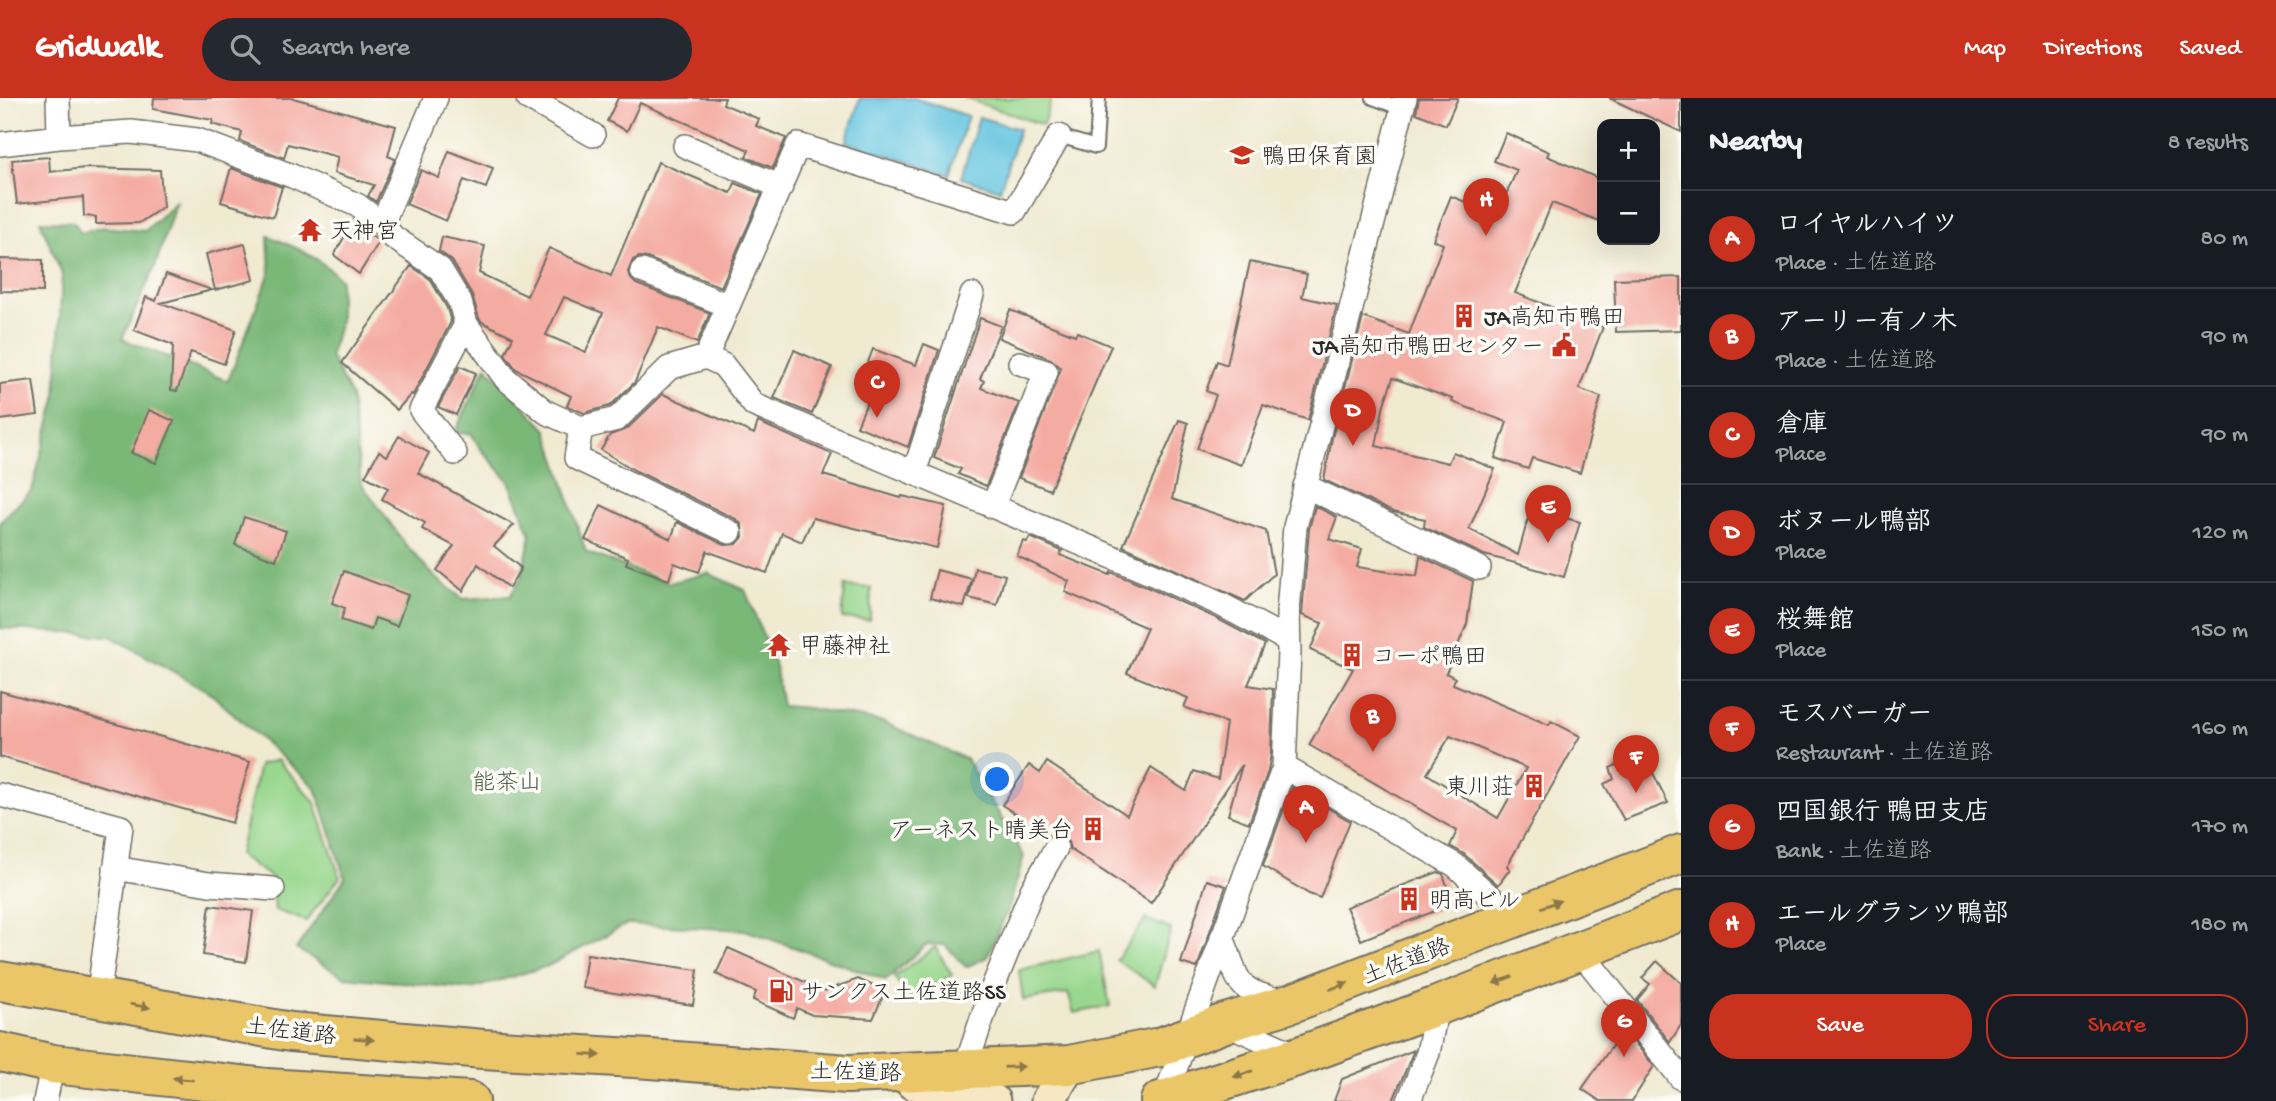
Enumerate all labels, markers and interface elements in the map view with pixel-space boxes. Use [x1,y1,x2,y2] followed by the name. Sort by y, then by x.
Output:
[202,18,692,81] search box
[35,30,160,68] text: Gridwalk
[226,30,264,68] icon: search
[282,34,410,65] text: Search here
[1964,35,2006,64] text: Map
[2044,35,2142,64] text: Directions
[2180,35,2241,64] text: Saved
[1597,119,1660,245] map controls
[1597,119,1660,182] button: +
[1709,126,1802,161] text: Nearby
[2168,130,2248,157] text: 8 results
[1228,141,1256,169] school or university icon: 鴨田保育園
[1262,144,1377,172] place label: 鴨田保育園
[1463,178,1509,236] pin: H
[1597,182,1660,245] button: −
[1776,211,1957,242] text: ロイヤルハイツ
[296,216,324,244] temple icon: 天神宮
[330,219,399,247] place label: 天神宮
[1725,226,1739,253] text: A
[2201,226,2248,253] text: 80 m
[1776,251,1936,278] text: Place · 土佐道路
[1450,302,1478,330] building icon: JA高知市鴨田
[1484,305,1625,333] place label: JA高知市鴨田
[1776,309,1957,340] text: アーリー有ノ木
[1726,324,1738,351] text: B
[2202,324,2248,351] text: 90 m
[1550,331,1578,359] public building icon: JA高知市鴨田センター
[1312,334,1544,362] place label: JA高知市鴨田センター
[1776,349,1936,376] text: Place · 土佐道路
[854,360,900,418] pin: C
[1330,388,1376,446] pin: D
[1776,411,1828,442] text: 倉庫
[1726,422,1738,449] text: C
[2202,422,2248,449] text: 90 m
[1776,442,1826,469] text: Place
[1525,485,1571,543] pin: E
[1776,509,1931,540] text: ボヌール鴨部
[1725,520,1740,547] text: D
[2193,520,2248,547] text: 120 m
[1776,540,1826,567] text: Place
[1776,607,1854,638] text: 桜舞館
[1725,618,1739,645] text: E
[2192,618,2248,645] text: 150 m
[765,631,793,659] temple icon: 甲藤神社
[799,634,891,662] place label: 甲藤神社
[1776,638,1826,665] text: Place
[1338,641,1366,669] building icon: コーポ鴨田
[1372,644,1487,672] place label: コーポ鴨田
[1350,694,1396,752] pin: B
[1776,701,1933,732] text: モスバーガー
[1726,716,1738,743] text: F
[2192,716,2248,743] text: 160 m
[1613,735,1659,793] pin: F
[1776,741,1993,768] text: Restaurant · 土佐道路
[980,762,1014,796] your location
[473,770,542,798] park label: 能茶山
[1520,772,1548,800] building icon: 東川荘
[1445,775,1514,803] place label: 東川荘
[1283,785,1329,843] pin: A
[1776,799,1990,830] text: 四国銀行 鴨田支店
[1725,814,1739,841] text: G
[2192,814,2248,841] text: 170 m
[1079,815,1107,843] building icon: アーネスト晴美台
[889,818,1073,846] place label: アーネスト晴美台
[1776,839,1932,866] text: Bank · 土佐道路
[1395,885,1423,913] building icon: 明高ビル
[1429,888,1521,916] place label: 明高ビル
[1541,898,1562,909] one-way arrow
[1776,901,2008,932] text: エールグランツ鴨部
[1725,912,1739,939] text: H
[2191,912,2248,939] text: 180 m
[1776,932,1826,959] text: Place
[1359,933,1455,992] street label: 土佐道路
[1493,975,1514,986] one-way arrow
[767,977,795,1005] fuel station icon: サンクス土佐道路SS
[801,980,1006,1008] place label: サンクス土佐道路SS
[1329,980,1350,991] one-way arrow
[1709,994,1972,1059] button: Save
[1986,994,2248,1059] button: Share
[1601,999,1647,1057] pin: G
[129,1001,151,1012] one-way arrow
[243,1013,338,1052] street label: 土佐道路
[354,1034,376,1045] one-way arrow
[581,1050,603,1061] one-way arrow
[810,1059,902,1089] street label: 土佐道路
[1004,1062,1026,1073] one-way arrow
[1233,1070,1254,1080] one-way arrow
[171,1073,193,1084] one-way arrow

